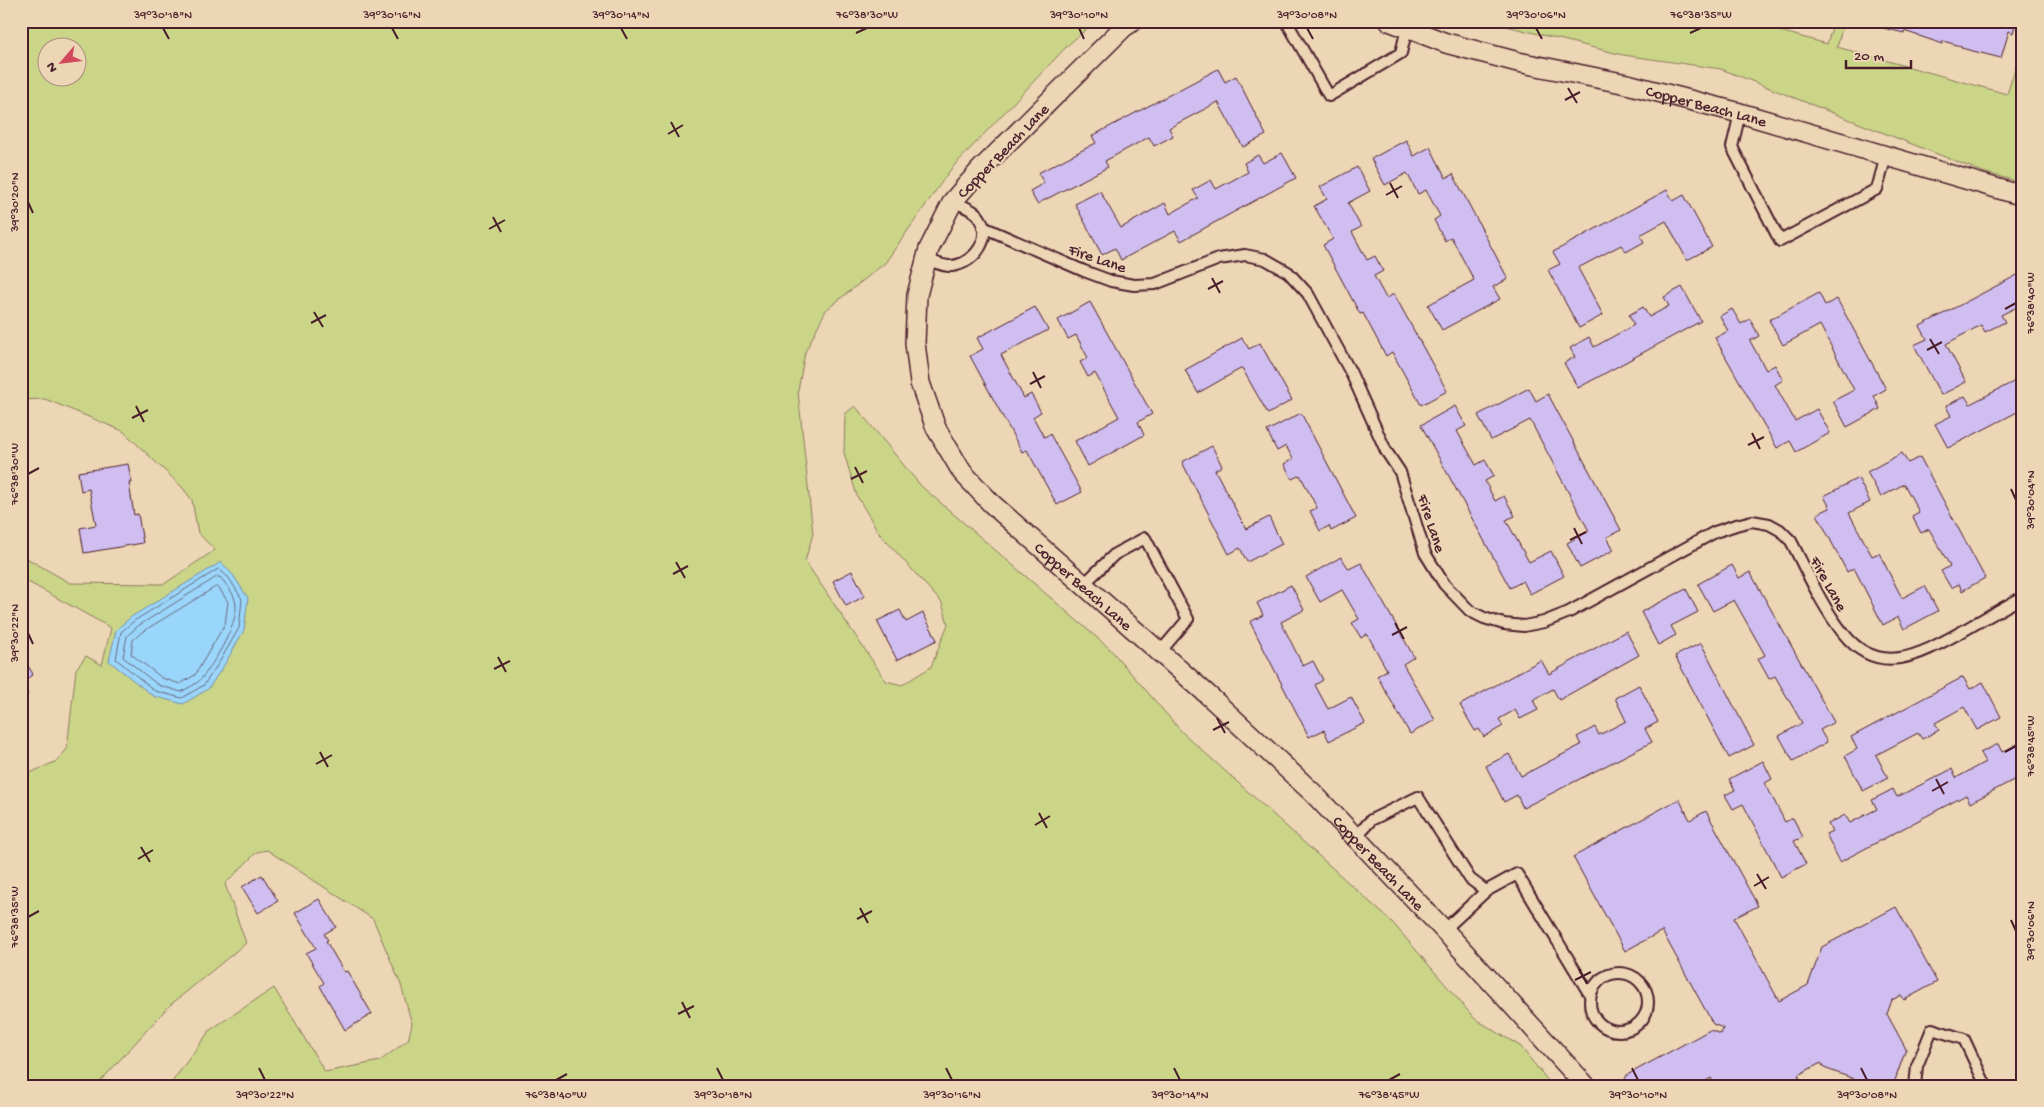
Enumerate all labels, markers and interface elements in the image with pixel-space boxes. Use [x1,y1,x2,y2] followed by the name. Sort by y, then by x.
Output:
[133,9,192,23] text: 39°30'18"N
[362,9,421,23] text: 39°30'16"N
[591,9,650,23] text: 39°30'14"N
[835,9,898,23] text: 76°38'30"W
[1049,9,1108,23] text: 39°30'10"N
[1276,9,1337,23] text: 39°30'08"N
[1505,9,1566,23] text: 39°30'06"N
[1669,9,1732,23] text: 76°38'35"W
[38,38,88,88] north arrow
[1846,38,1912,70] scale bar
[1854,48,1884,66] text: 20 m
[43,59,62,75] text: N
[1643,83,1769,133] street label: Copper Beach Lane
[955,101,1055,204] street label: Copper Beach Lane
[9,172,23,233] text: 39°30'20"N
[1064,241,1129,279] street label: Fire Lane
[2025,272,2039,335] text: 76°38'40"W
[9,443,23,506] text: 76°38'30"W
[2025,470,2039,531] text: 39°30'04"N
[1411,492,1448,556] street label: Fire Lane
[1029,540,1135,637] street label: Copper Beach Lane
[1804,553,1850,616] street label: Fire Lane
[9,604,23,663] text: 39°30'22"N
[2025,716,2039,777] text: 76°38'45"W
[1327,813,1427,917] street label: Copper Beach Lane
[9,886,23,949] text: 76°38'35"W
[2025,901,2039,962] text: 39°30'06"N
[235,1089,294,1103] text: 39°30'22"N
[524,1089,587,1103] text: 76°38'40"W
[693,1089,752,1103] text: 39°30'18"N
[922,1089,981,1103] text: 39°30'16"N
[1150,1089,1209,1103] text: 39°30'14"N
[1358,1089,1419,1103] text: 76°38'45"W
[1608,1089,1667,1103] text: 39°30'10"N
[1836,1089,1897,1103] text: 39°30'08"N

